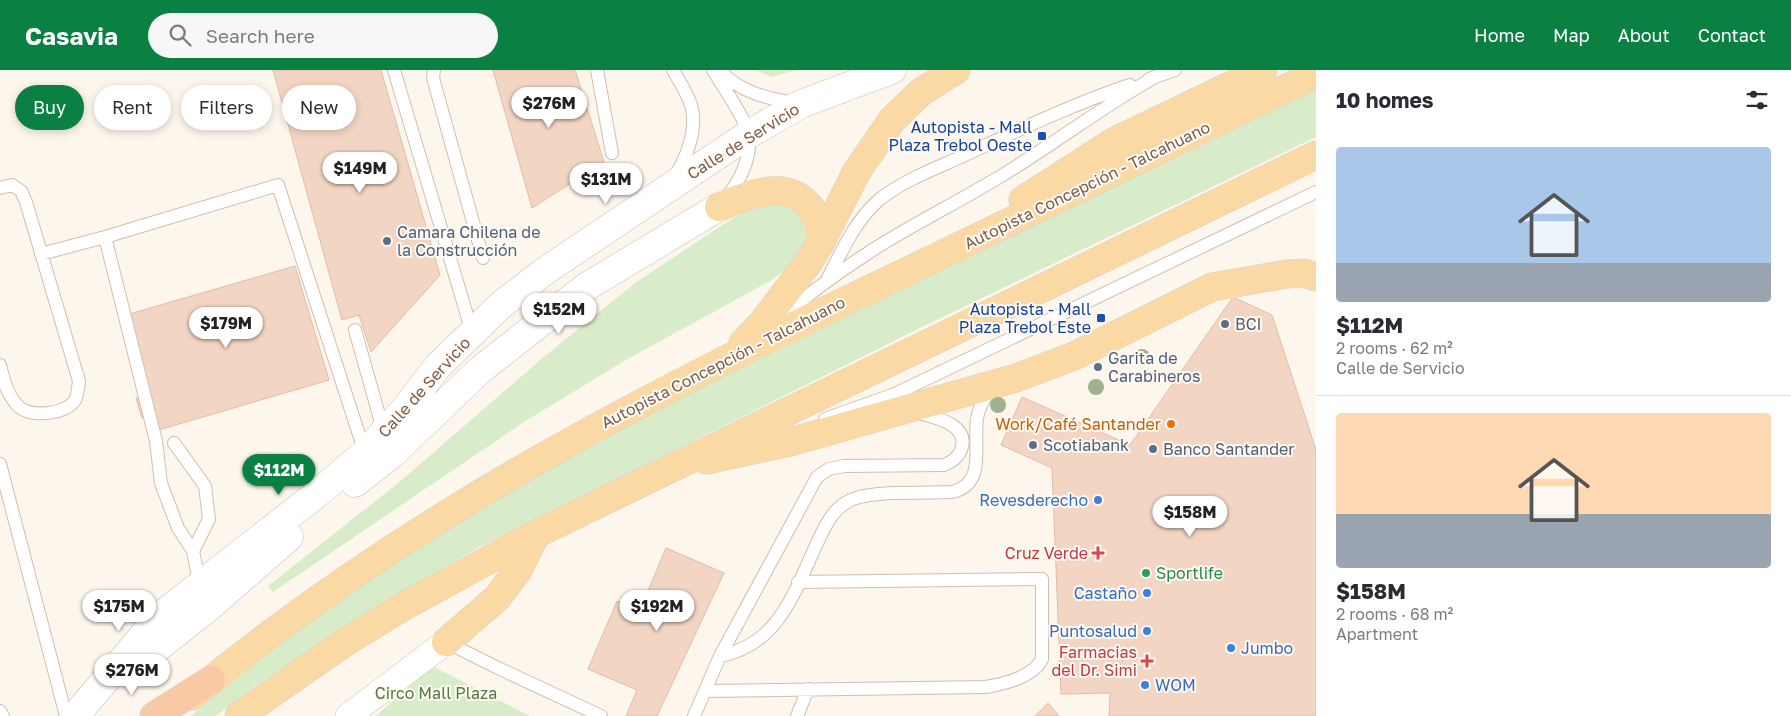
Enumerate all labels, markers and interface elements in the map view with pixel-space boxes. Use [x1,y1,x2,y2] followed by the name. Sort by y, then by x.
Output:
[148,13,498,58] search box
[25,21,118,50] text: Casavia
[166,21,194,49] icon: search
[206,24,315,47] text: Search here
[1474,24,1525,46] text: Home
[1553,24,1590,46] text: Map
[1618,24,1670,46] text: About
[1698,24,1766,46] text: Contact
[15,85,84,130] chip: Buy
[94,85,171,130] chip: Rent
[181,85,272,130] chip: Filters
[282,85,356,130] chip: New
[1743,86,1771,114] icon: filters
[514,87,584,129] pin: $276M
[1336,87,1434,113] text: 10 homes
[522,93,576,113] text: $276M
[683,98,803,184] street label: Calle de Servicio
[888,117,1032,155] place label: Autopista - Mall Plaza Trebol Oeste
[961,117,1213,253] street label: Autopista Concepción - Talcahuano
[1036,130,1048,142] marker: Autopista - Mall Plaza Trebol Oeste
[325,152,395,194] pin: $149M
[333,158,387,178] text: $149M
[571,162,641,205] pin: $131M
[580,169,632,189] text: $131M
[1509,180,1599,270] icon: home
[397,222,541,260] place label: Camara Chilena de la Construcción
[381,235,393,247] marker: Camara Chilena de la Construcción
[524,292,594,335] pin: $152M
[598,292,848,432] street label: Autopista Concepción - Talcahuano
[533,299,585,319] text: $152M
[959,299,1091,337] place label: Autopista - Mall Plaza Trebol Este
[191,306,261,349] pin: $179M
[1095,312,1107,324] marker: Autopista - Mall Plaza Trebol Este
[1336,312,1403,338] text: $112M
[200,313,252,333] text: $179M
[1235,314,1262,334] place label: BCI
[1219,318,1231,330] marker: BCI
[374,333,474,441] street label: Calle de Servicio
[1336,338,1453,358] text: 2 rooms · 62 m²
[1108,348,1200,386] place label: Garita de Carabineros
[1336,358,1465,378] text: Calle de Servicio
[1092,361,1104,373] marker: Garita de Carabineros
[995,414,1161,434] place label: Work/Café Santander
[1165,418,1177,430] marker: Work/Café Santander
[1043,435,1129,455] place label: Scotiabank
[1027,439,1039,451] marker: Scotiabank
[1163,439,1295,459] place label: Banco Santander
[1147,443,1159,455] marker: Banco Santander
[1509,445,1599,535] icon: home
[244,454,314,496] pin: $112M
[253,460,305,480] text: $112M
[979,490,1088,510] place label: Revesderecho
[1092,494,1104,506] marker: Revesderecho
[1155,496,1225,538] pin: $158M
[1163,502,1217,522] text: $158M
[1005,543,1088,563] place label: Cruz Verde
[1092,547,1104,559] marker: Cruz Verde
[1156,563,1223,583] place label: Sportlife
[1140,567,1152,579] marker: Sportlife
[1336,578,1406,604] text: $158M
[1074,583,1137,603] place label: Castaño
[1141,587,1153,599] marker: Castaño
[84,590,154,632] pin: $175M
[622,590,692,632] pin: $192M
[93,596,145,616] text: $175M
[630,596,684,616] text: $192M
[1336,604,1453,624] text: 2 rooms · 68 m²
[1049,621,1137,641] place label: Puntosalud
[1336,624,1418,644] text: Apartment
[1141,625,1153,637] marker: Puntosalud
[1241,638,1293,658] place label: Jumbo
[1051,642,1137,680] place label: Farmacias del Dr. Simi
[1225,642,1237,654] marker: Jumbo
[97,654,167,696] pin: $276M
[1141,655,1153,667] marker: Farmacias del Dr. Simi
[105,660,159,680] text: $276M
[1155,675,1196,695] place label: WOM
[1139,679,1151,691] marker: WOM
[375,683,497,703] park label: Circo Mall Plaza

